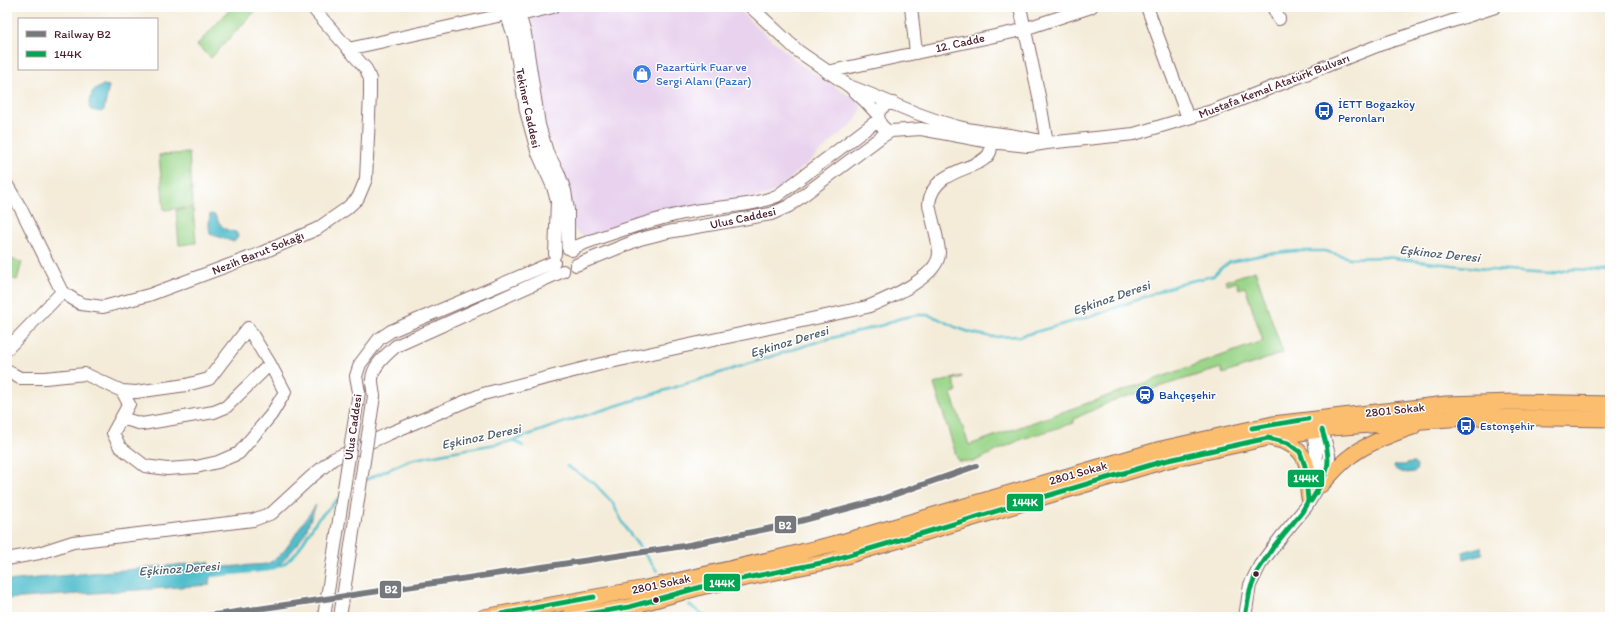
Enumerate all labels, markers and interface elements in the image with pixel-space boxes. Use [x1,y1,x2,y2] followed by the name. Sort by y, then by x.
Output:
[18,18,158,70] legend
[54,27,111,41] text: Railway B2
[934,30,986,55] street label: 12. Cadde
[54,47,82,61] text: 144K
[1196,51,1352,121] street label: Mustafa Kemal Atatürk Bulvarı
[656,60,752,88] place label: Pazartürk Fuar ve Sergi Alanı (Pazar)
[631,63,653,85] shop icon: Pazartürk Fuar ve Sergi Alanı (Pazar)
[513,67,543,149] street label: Tekiner Caddesi
[1338,97,1415,125] place label: İETT Boğazköy Peronları
[1313,100,1335,122] bus stop icon: İETT Boğazköy Peronları
[709,204,777,232] street label: Ulus Caddesi
[210,228,306,278] street label: Nezih Barut Sokağı
[1399,242,1483,265] water label: Eşkinoz Deresi
[1070,277,1153,318] water label: Eşkinoz Deresi
[748,322,832,360] water label: Eşkinoz Deresi
[1134,384,1156,406] station icon: Bahçeşehir
[1159,388,1216,402] place label: Bahçeşehir
[341,393,365,461] street label: Ulus Caddesi
[1365,400,1425,420] street label: 2801 Sokak
[1455,415,1477,437] bus stop icon: Estonşehir
[1480,419,1535,433] place label: Estonşehir
[440,420,524,452] water label: Eşkinoz Deresi
[1047,458,1109,488] street label: 2801 Sokak
[1287,469,1325,488] line badge: 144K
[1293,472,1320,485] text: 144K
[1006,493,1044,512] line badge: 144K
[1012,496,1039,509] text: 144K
[774,515,797,534] line badge: B2
[779,519,792,532] text: B2
[138,558,222,579] water label: Eşkinoz Deresi
[1251,569,1261,579] unlabelled marker
[630,571,692,597] street label: 2801 Sokak
[703,573,741,592] line badge: 144K
[709,577,736,590] text: 144K
[379,580,402,599] line badge: B2
[385,583,398,596] text: B2
[651,595,661,605] unlabelled marker

